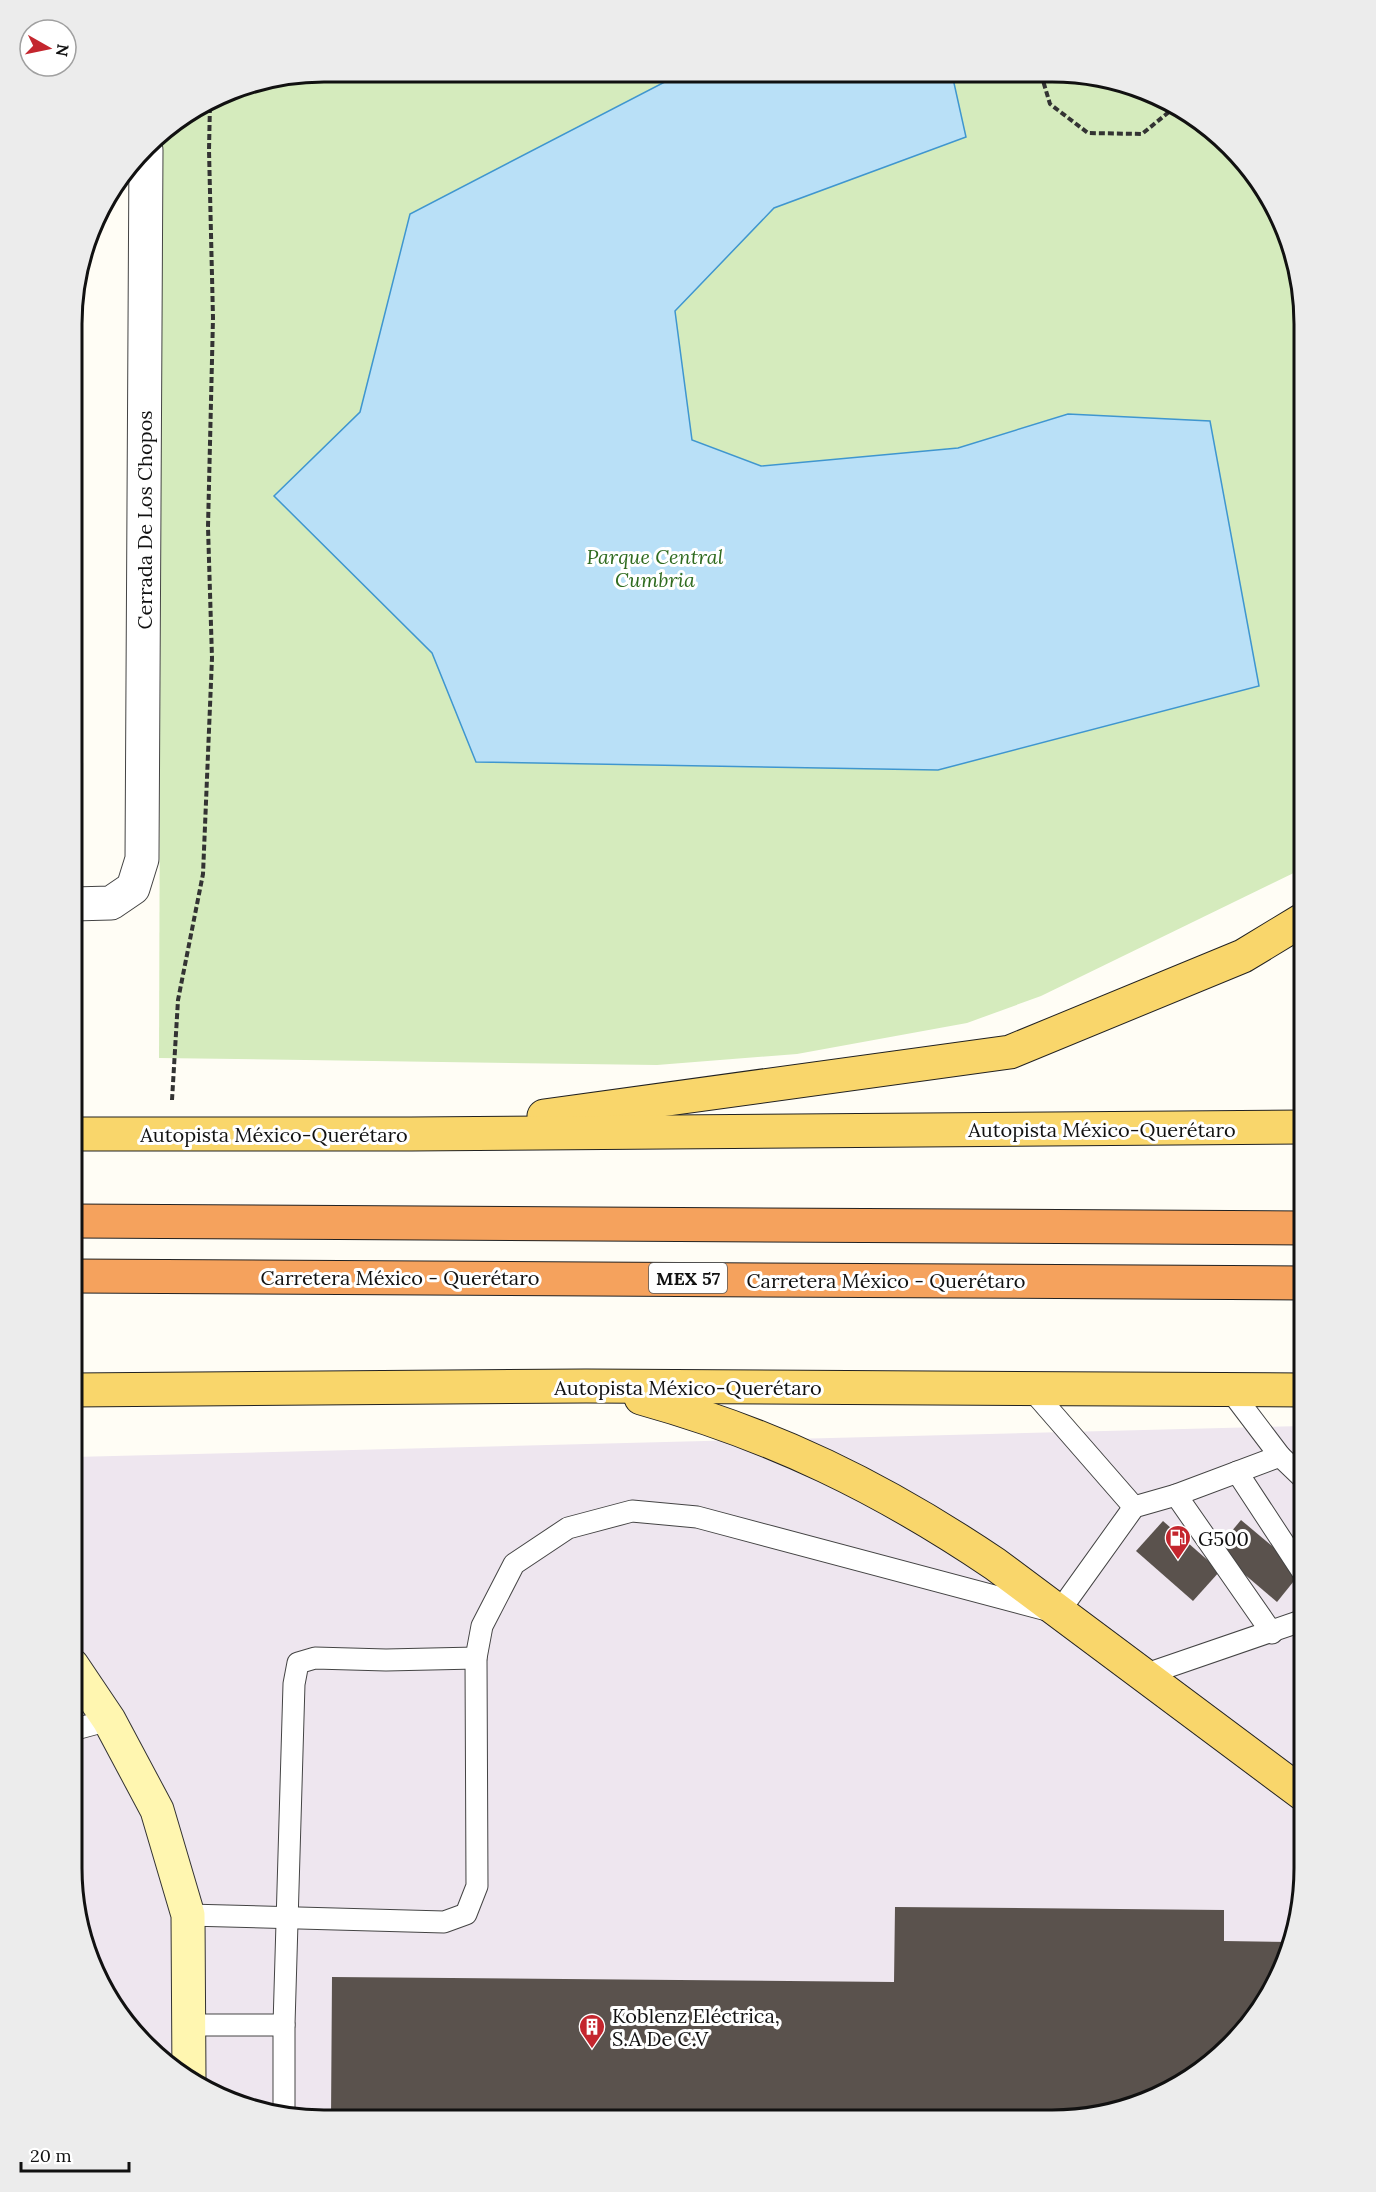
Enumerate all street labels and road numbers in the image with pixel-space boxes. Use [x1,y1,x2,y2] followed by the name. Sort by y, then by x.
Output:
[132,410,157,630] street label: Cerrada De Los Chopos
[967,1117,1236,1142] street label: Autopista México-Querétaro
[139,1122,408,1147] street label: Autopista México-Querétaro
[649,1263,727,1293] road number: MEX 57
[261,1265,539,1290] street label: Carretera México - Querétaro
[747,1268,1025,1293] street label: Carretera México - Querétaro
[553,1375,822,1400] street label: Autopista México-Querétaro

